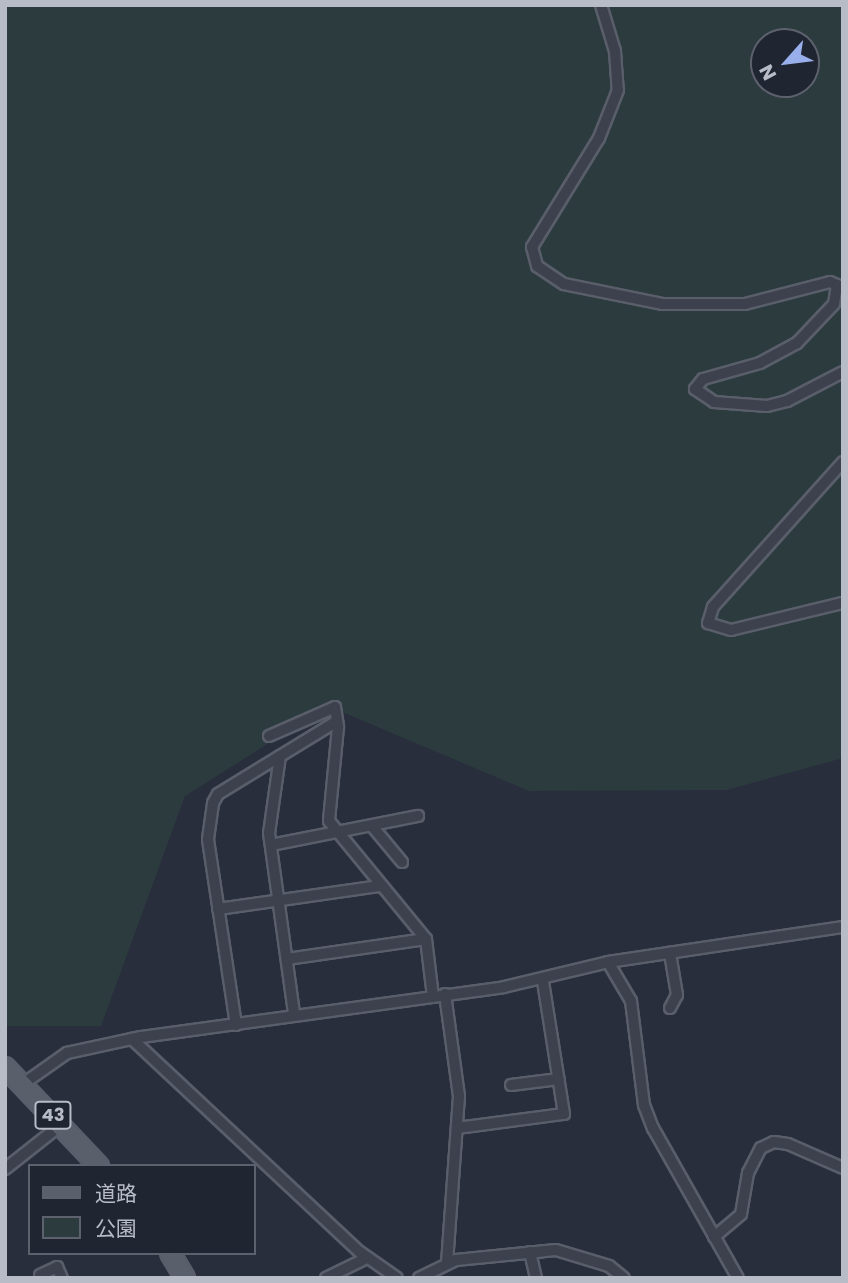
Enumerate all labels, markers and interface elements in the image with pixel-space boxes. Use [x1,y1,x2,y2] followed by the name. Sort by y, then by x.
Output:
[750,28,820,98] north arrow
[753,60,783,85] text: N
[34,1100,72,1130] road number: 43
[28,1164,256,1255] legend
[95,1179,137,1208] text: 道路
[95,1214,137,1243] text: 公園

